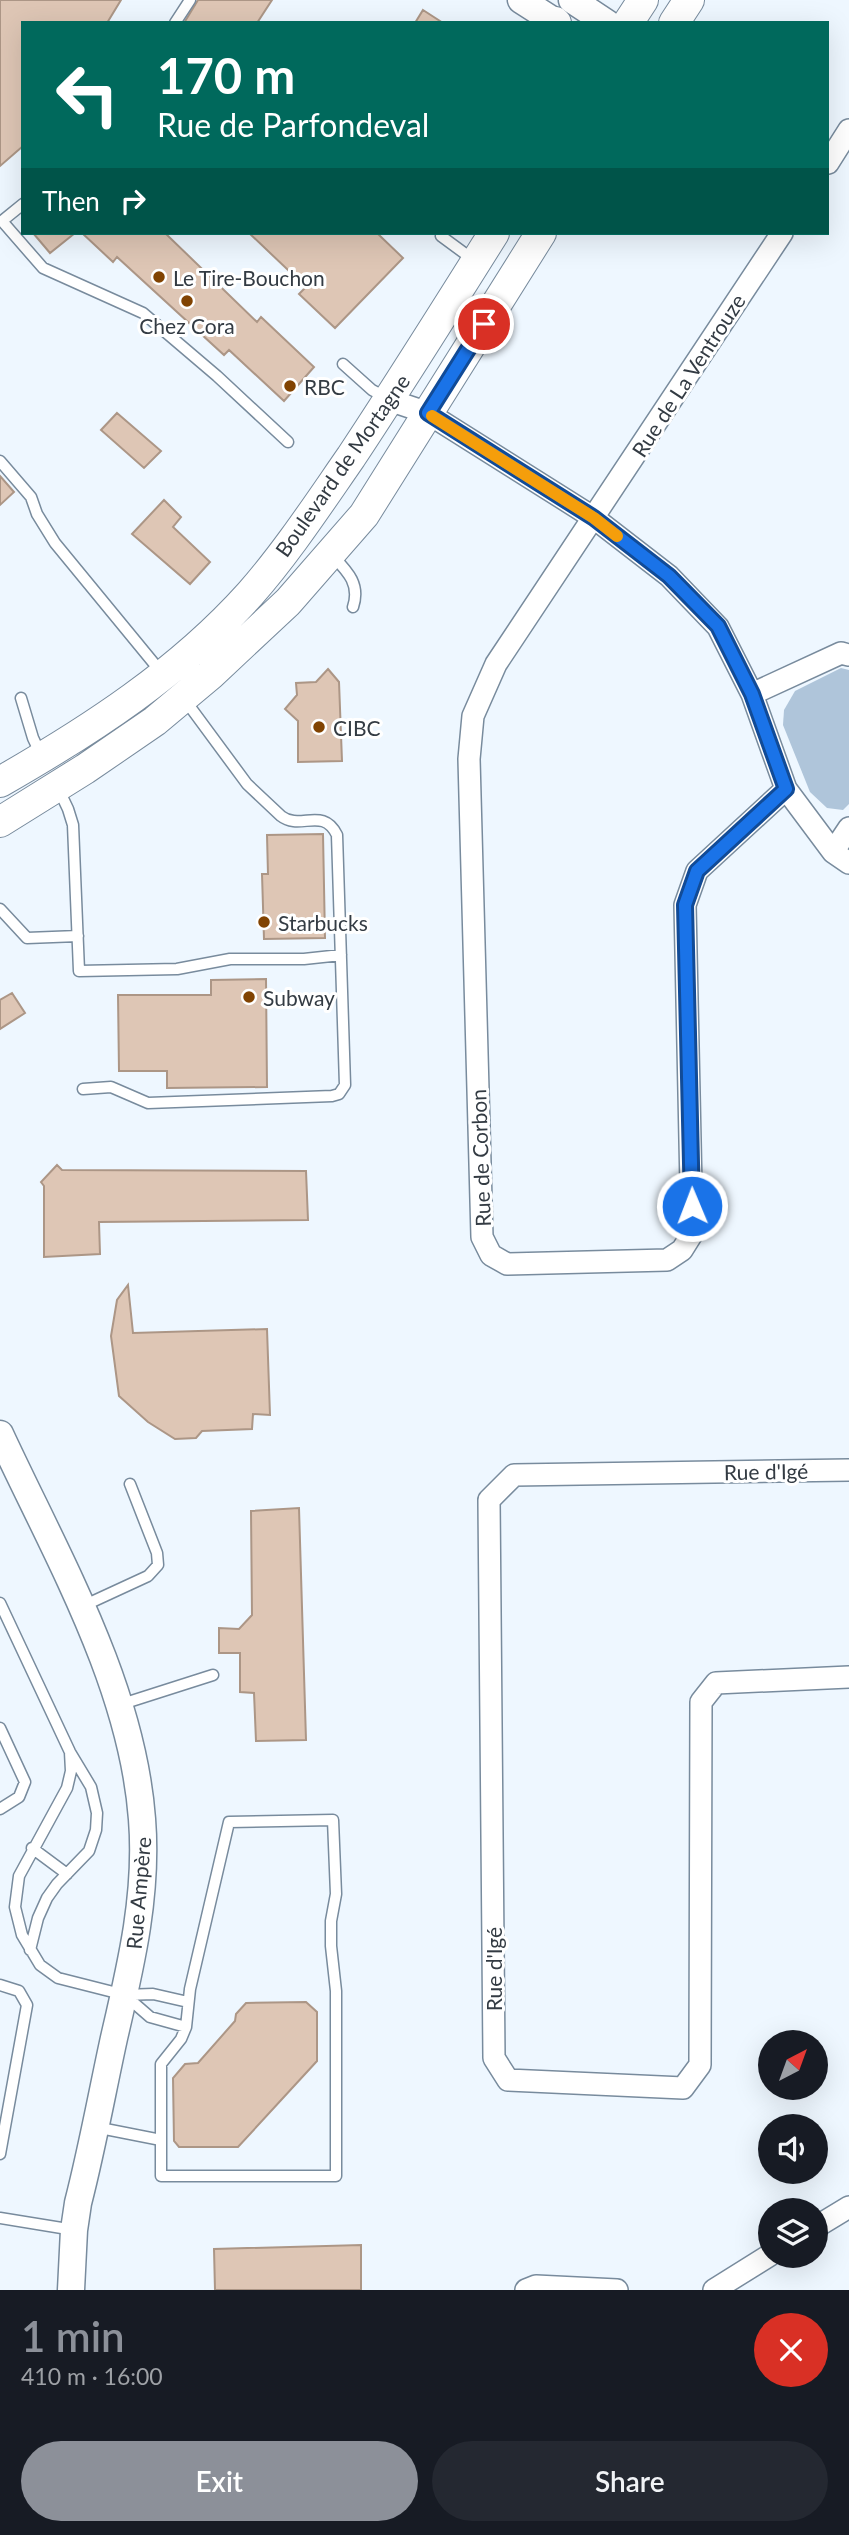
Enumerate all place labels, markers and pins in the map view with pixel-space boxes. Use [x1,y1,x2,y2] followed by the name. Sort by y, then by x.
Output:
[173,265,325,290] place label: Le Tire-Bouchon
[151,269,167,285] marker: Le Tire-Bouchon
[179,293,195,309] marker: Chez Cora
[454,294,514,354] pin
[139,313,235,338] place label: Chez Cora
[304,374,345,399] place label: RBC
[282,378,298,394] marker: RBC
[333,715,381,740] place label: CIBC
[311,719,327,735] marker: CIBC
[278,910,368,935] place label: Starbucks
[256,914,272,930] marker: Starbucks
[263,985,335,1010] place label: Subway
[241,989,257,1005] marker: Subway

